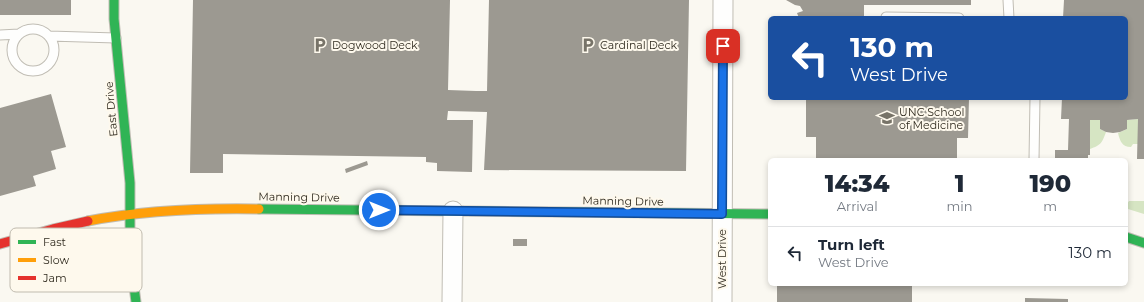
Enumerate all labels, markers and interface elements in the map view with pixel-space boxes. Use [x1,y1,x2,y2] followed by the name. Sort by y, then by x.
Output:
[706,29,740,63] pin
[850,30,934,64] text: 130 m
[784,32,836,84] icon: left
[712,35,734,57] icon: arrive
[311,36,329,54] parking icon: Dogwood Deck
[579,36,597,54] parking icon: Cardinal Deck
[332,38,418,52] place label: Dogwood Deck
[600,38,677,52] place label: Cardinal Deck
[850,64,948,86] text: West Drive
[102,80,120,137] street label: East Drive
[899,105,964,132] place label: UNC School of Medicine
[878,109,896,127] school or university icon: UNC School of Medicine
[825,169,890,198] text: 14:34
[955,169,964,198] text: 1
[1029,169,1071,198] text: 190
[258,189,340,205] street label: Manning Drive
[358,189,400,231] position arrow
[582,193,664,209] street label: Manning Drive
[837,198,878,214] text: Arrival
[946,198,973,214] text: min
[1043,198,1057,214] text: m
[10,228,142,292] legend
[715,229,729,289] street label: West Drive
[43,235,67,249] text: Fast
[818,235,885,254] text: Turn left
[784,242,806,264] icon: left
[1068,243,1112,262] text: 130 m
[43,253,69,267] text: Slow
[818,254,889,270] text: West Drive
[42,271,67,285] text: Jam

